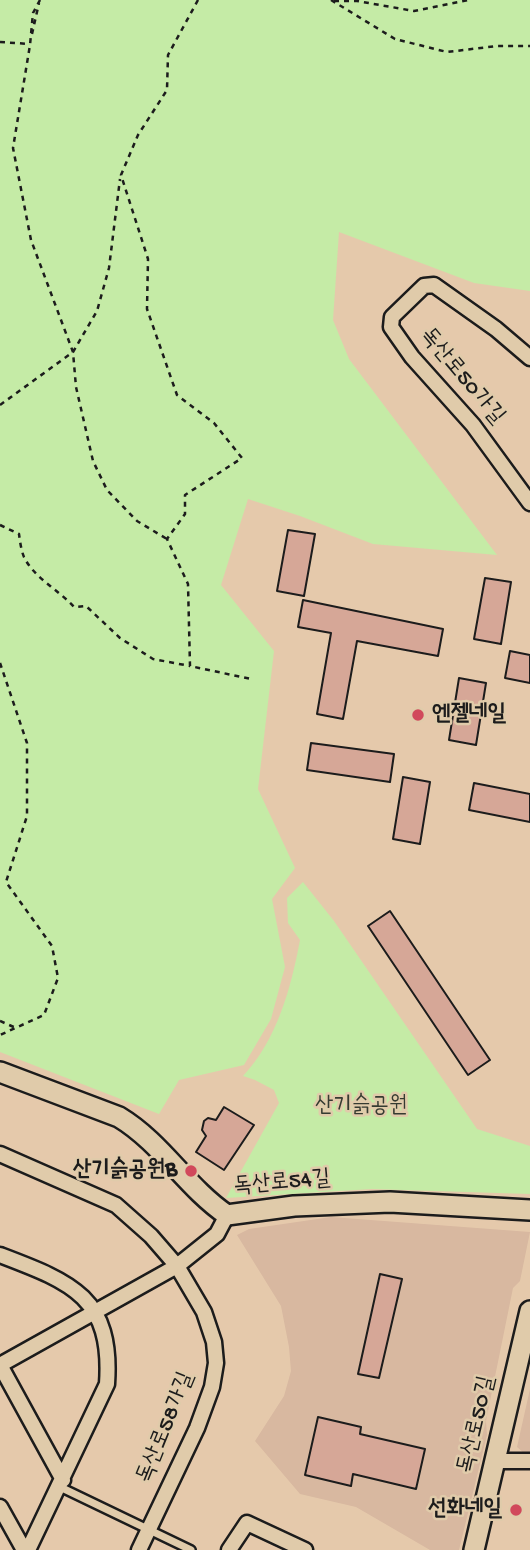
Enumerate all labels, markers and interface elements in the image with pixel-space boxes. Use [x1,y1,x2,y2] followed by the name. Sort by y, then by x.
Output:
[413,323,509,431] street label: 독산로50가길
[432,701,506,729] place label: 엔젤네일
[410,707,426,723] marker: 엔젤네일
[315,1093,407,1121] park label: 산기슭공원
[73,1157,177,1185] place label: 산기슭공원B
[183,1163,199,1179] marker: 산기슭공원B
[232,1166,332,1202] street label: 독산로54길
[132,1368,202,1488] street label: 독산로58가길
[453,1374,503,1476] street label: 독산로50길
[428,1496,502,1524] place label: 선화네일
[508,1502,524,1518] marker: 선화네일

